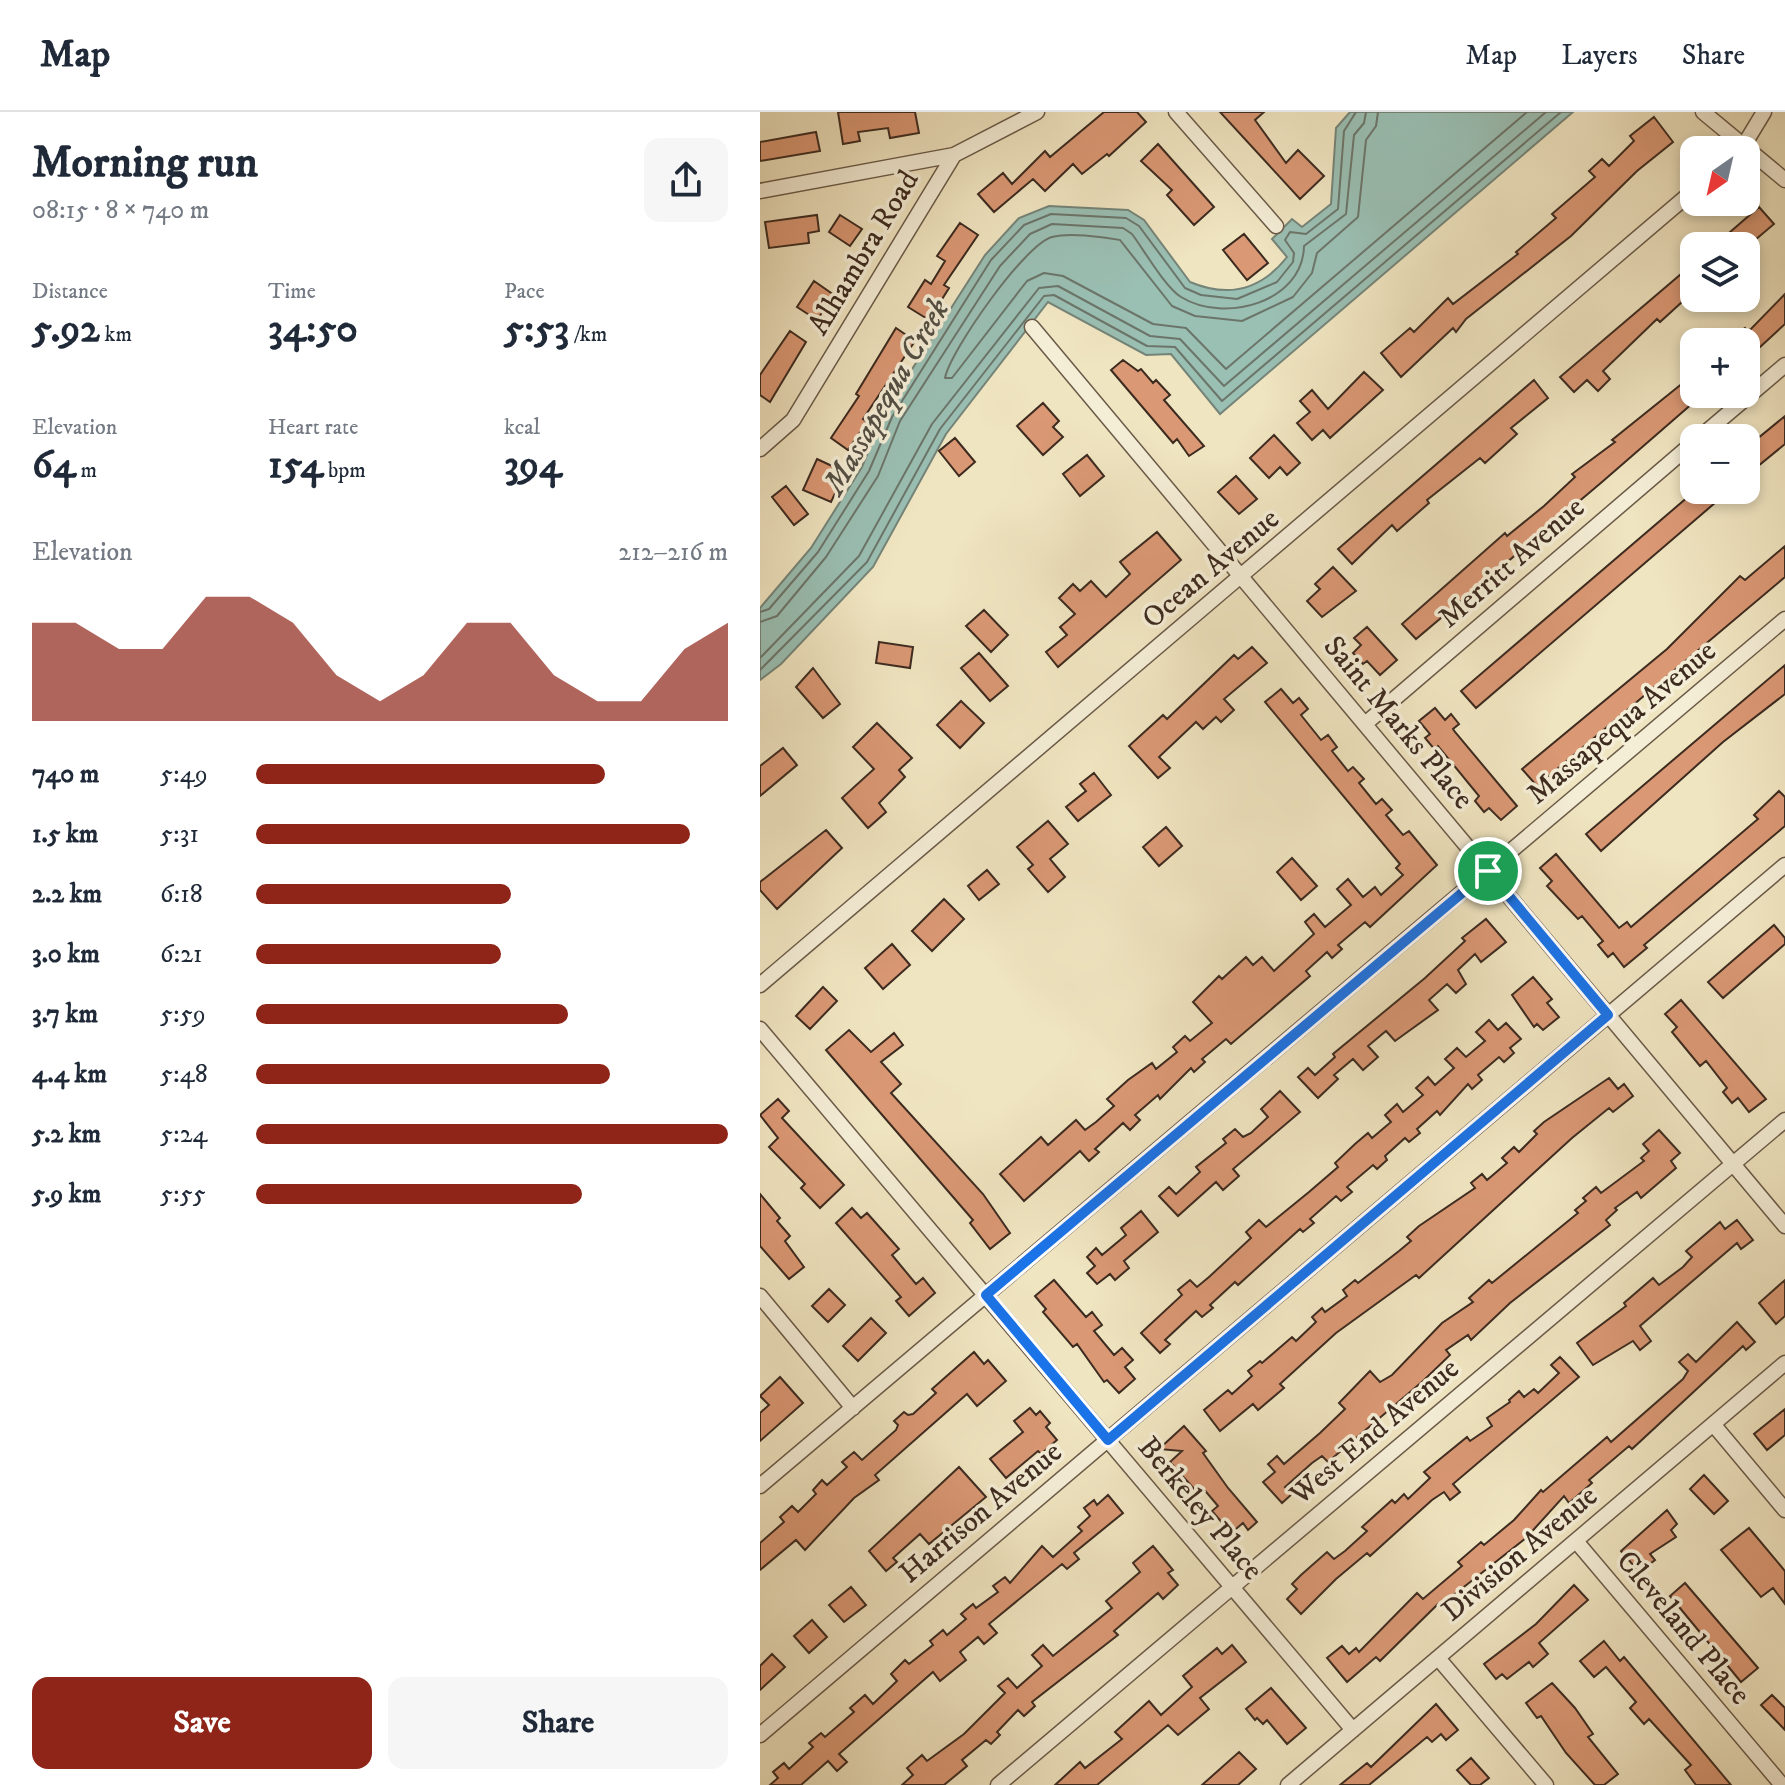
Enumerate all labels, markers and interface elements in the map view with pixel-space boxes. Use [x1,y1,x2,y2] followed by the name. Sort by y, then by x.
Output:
[40,31,110,79] text: Map
[1466,38,1517,73] text: Map
[1561,38,1638,73] text: Layers
[1682,38,1745,73] text: Share
[32,136,258,191] text: Morning run
[1680,136,1760,216] north arrow
[1680,136,1760,504] map controls
[644,138,728,222] button: share
[800,164,928,342] street label: Alhambra Road
[32,194,209,227] text: 08:15 · 8 × 740 m
[1680,232,1760,312] button: layers
[32,278,108,305] text: Distance
[268,278,316,305] text: Time
[504,278,545,305] text: Pace
[814,291,959,504] water label: Massapequa Creek
[32,305,100,355] text: 5.92
[268,305,358,355] text: 34:50
[504,305,569,355] text: 5:53
[100,321,132,348] text: km
[569,321,607,348] text: /km
[1680,328,1760,408] button: +
[32,414,117,441] text: Elevation
[268,414,358,441] text: Heart rate
[504,414,540,441] text: kcal
[1680,424,1760,504] button: −
[32,441,76,491] text: 64
[268,441,323,491] text: 154
[504,441,562,491] text: 394
[76,457,97,484] text: m
[323,457,366,484] text: bpm
[1431,489,1593,637] street label: Merritt Avenue
[1135,501,1287,637] street label: Ocean Avenue
[32,536,133,569] text: Elevation
[618,536,728,569] text: 212–216 m
[1315,629,1481,817] street label: Saint Marks Place
[1520,633,1724,813] street label: Massapequa Avenue
[32,758,99,791] text: 740 m
[160,758,208,791] text: 5:49
[32,818,98,851] text: 1.5 km
[160,818,199,851] text: 5:31
[1454,837,1522,905] pin
[1466,849,1510,893] icon: arrive
[32,878,102,911] text: 2.2 km
[160,878,203,911] text: 6:18
[32,938,100,971] text: 3.0 km
[160,938,203,971] text: 6:21
[32,998,98,1031] text: 3.7 km
[160,998,206,1031] text: 5:59
[32,1058,107,1091] text: 4.4 km
[160,1058,208,1091] text: 5:48
[32,1118,101,1151] text: 5.2 km
[160,1118,207,1151] text: 5:24
[32,1178,101,1211] text: 5.9 km
[160,1178,206,1211] text: 5:55
[1282,1351,1467,1514] street label: West End Avenue
[1129,1430,1271,1588] street label: Berkeley Place
[892,1434,1070,1592] street label: Harrison Avenue
[1435,1478,1605,1630] street label: Division Avenue
[1608,1543,1758,1713] street label: Cleveland Place
[32,1677,372,1769] button: Save
[388,1677,728,1769] button: Share

